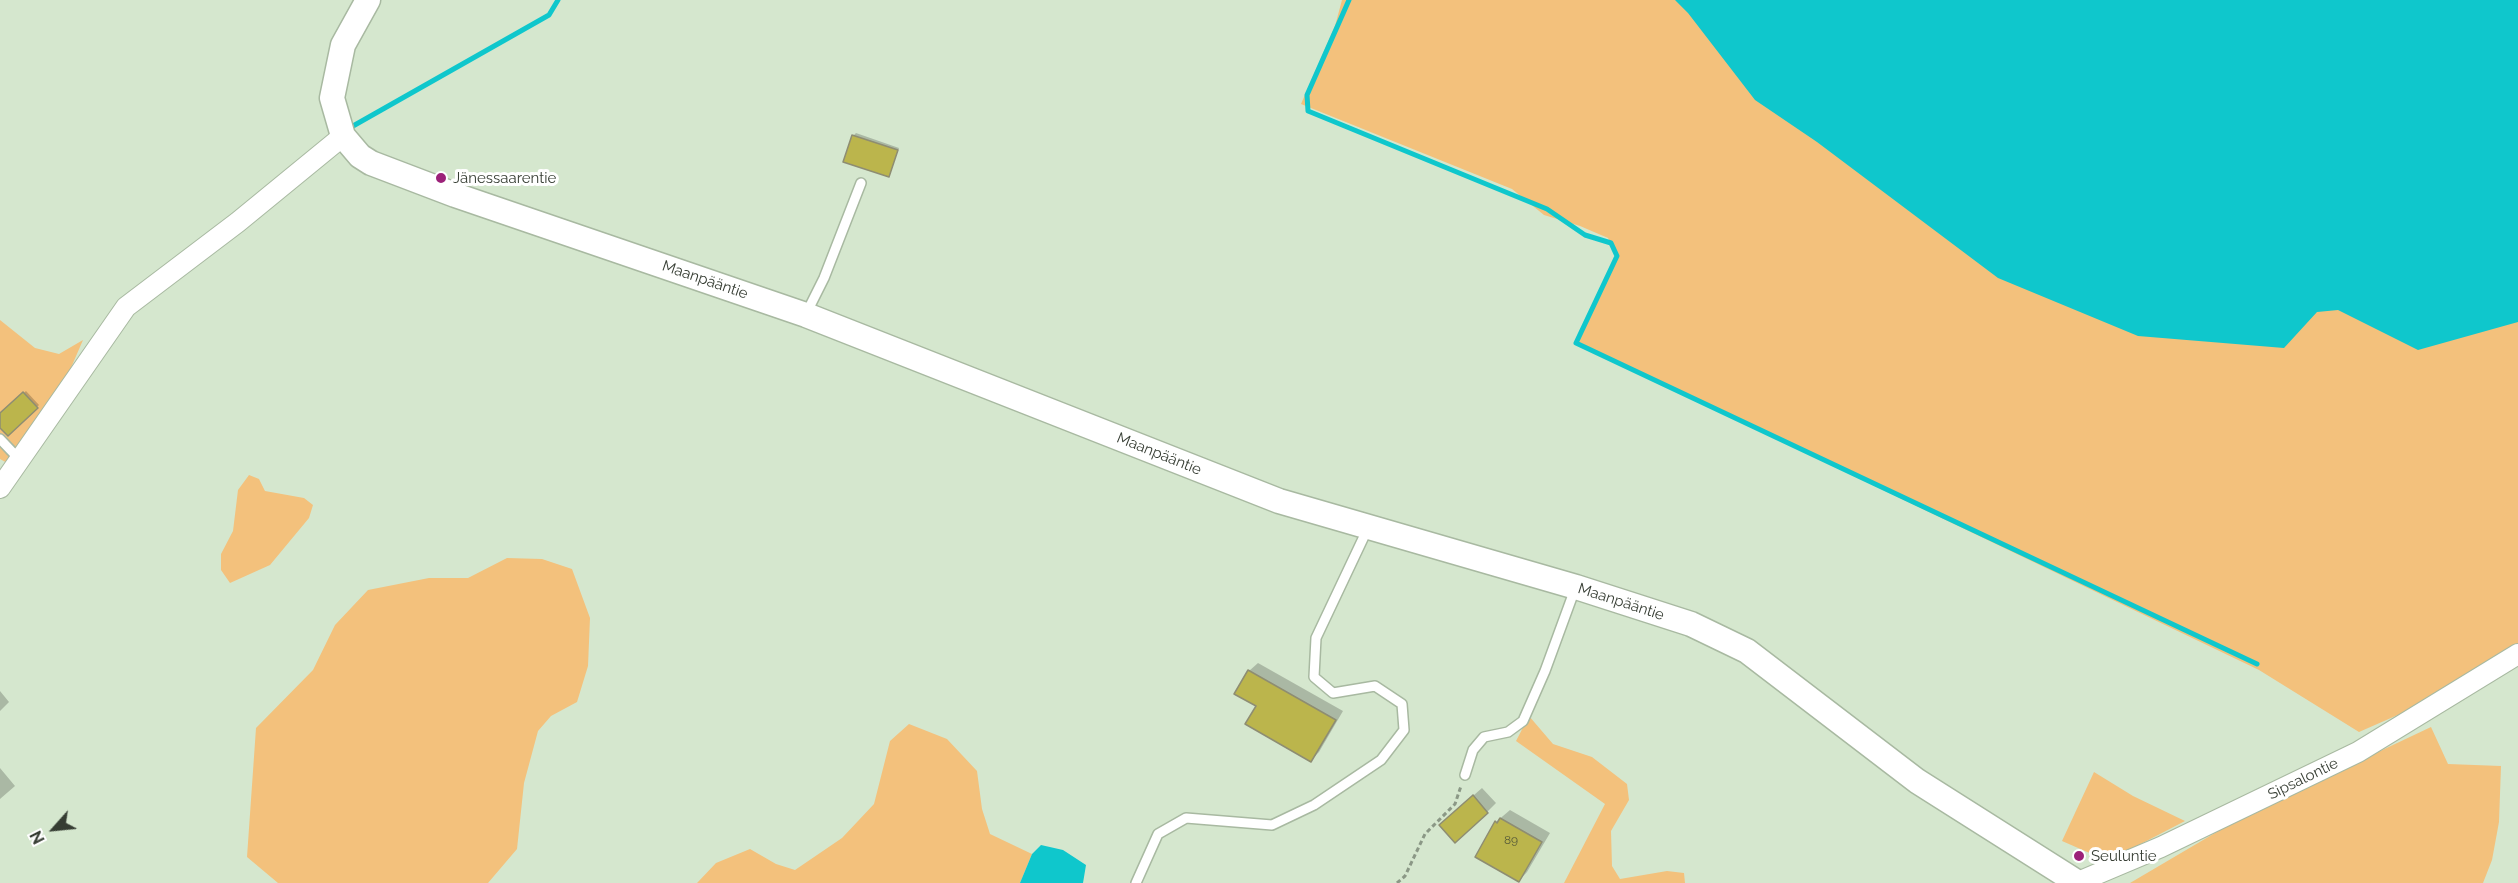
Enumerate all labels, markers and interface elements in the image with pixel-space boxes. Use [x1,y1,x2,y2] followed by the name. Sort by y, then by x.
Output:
[453,169,556,187] place label: Jänessaarentie
[434,171,448,185] marker: Jänessaarentie
[660,257,750,303] street label: Maanpääntie
[1114,429,1204,479] street label: Maanpääntie
[1576,580,1666,624] street label: Maanpääntie
[2265,754,2341,804] street label: Sipsalontie
[24,799,84,859] north arrow
[26,828,49,847] text: N
[1504,833,1518,847] house number: 89
[2091,847,2157,865] place label: Seuluntie
[2072,849,2086,863] marker: Seuluntie

